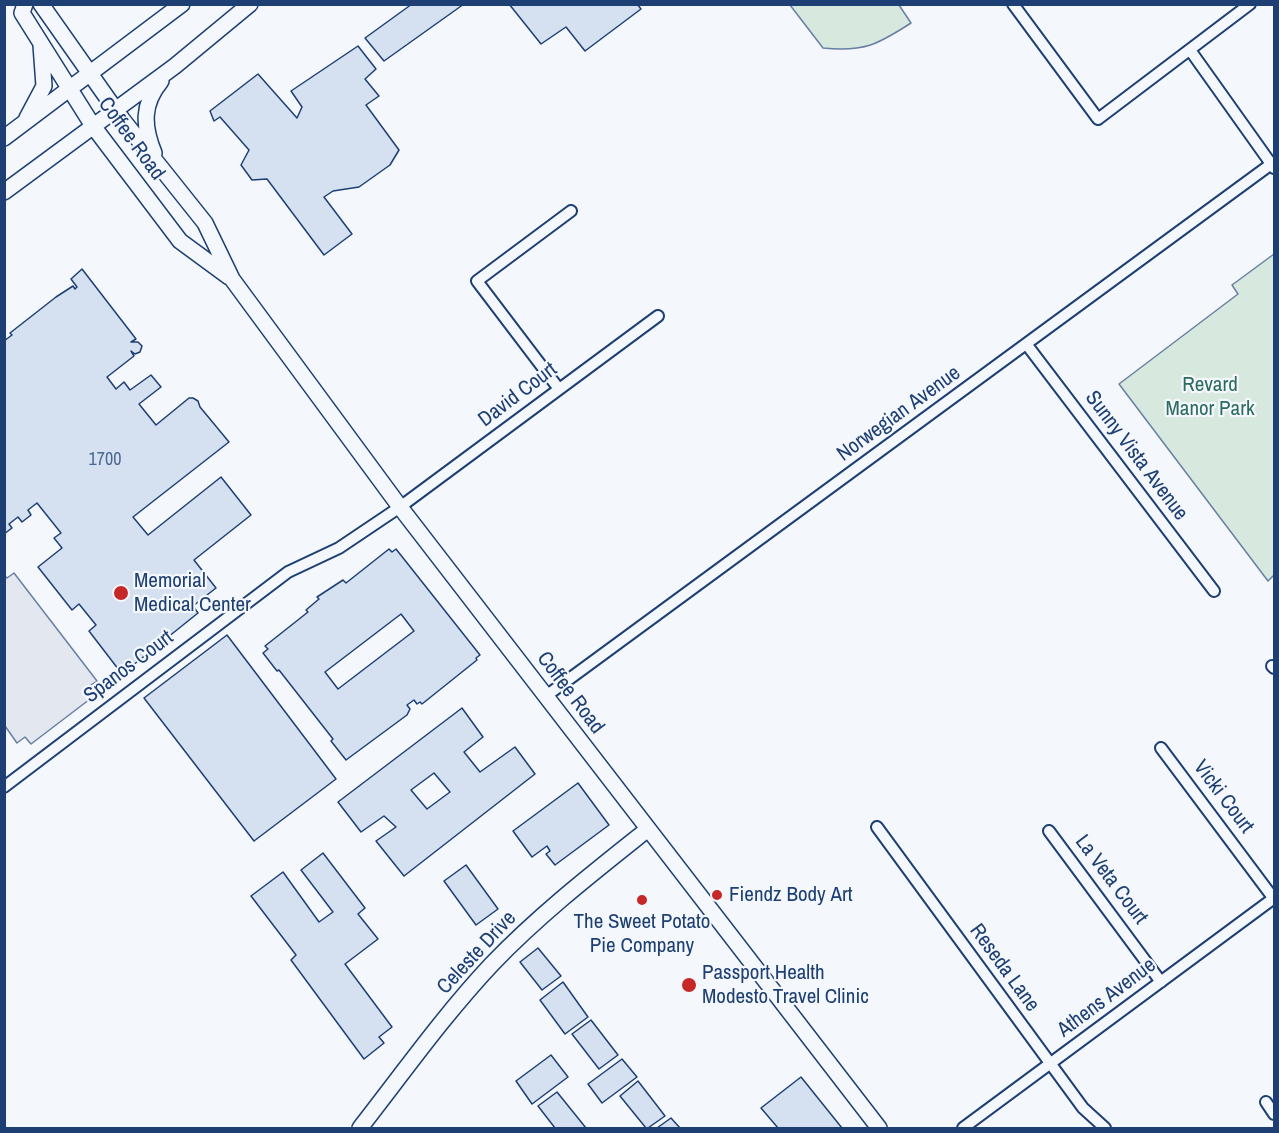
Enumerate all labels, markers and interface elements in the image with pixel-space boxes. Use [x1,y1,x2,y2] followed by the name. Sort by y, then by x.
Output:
[92,93,170,185] street label: Coffee Road
[474,357,562,433] street label: David Court
[832,361,966,467] street label: Norwegian Avenue
[1166,372,1254,422] park label: Revard Manor Park
[1079,386,1193,526] street label: Sunny Vista Avenue
[89,449,121,471] house number: 1700
[134,568,251,618] place label: Memorial Medical Center
[112,584,130,602] marker: Memorial Medical Center
[79,625,179,709] street label: Spanos Court
[531,647,609,739] street label: Coffee Road
[1187,756,1259,838] street label: Vicki Court
[1069,830,1153,930] street label: La Veta Court
[729,882,852,908] place label: Fiendz Body Art
[710,888,724,902] marker: Fiendz Body Art
[635,893,649,907] marker: The Sweet Potato Pie Company
[432,906,522,1000] street label: Celeste Drive
[574,909,710,959] place label: The Sweet Potato Pie Company
[964,919,1044,1017] street label: Reseda Lane
[1053,953,1161,1043] street label: Athens Avenue
[702,960,869,1010] place label: Passport Health Modesto Travel Clinic
[680,976,698,994] marker: Passport Health Modesto Travel Clinic

